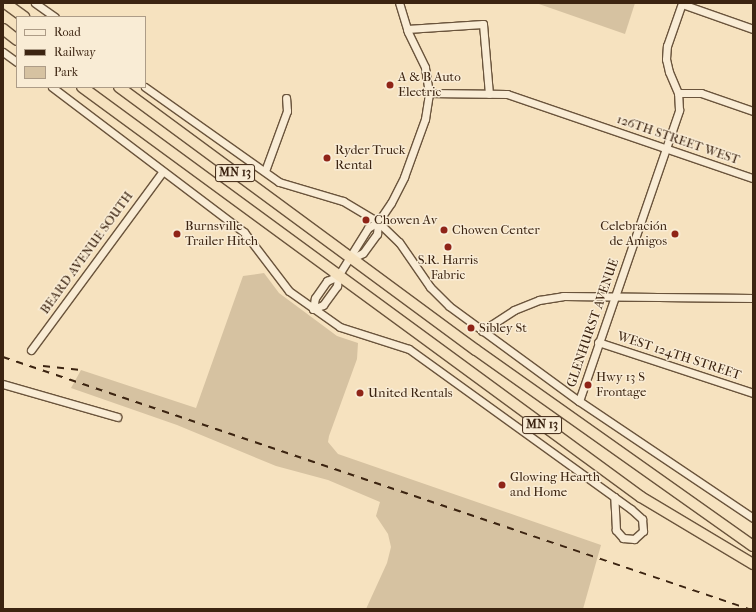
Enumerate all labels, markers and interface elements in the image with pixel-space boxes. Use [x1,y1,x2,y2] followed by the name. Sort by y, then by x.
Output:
[16,16,146,88] legend
[54,25,81,39] text: Road
[54,45,96,59] text: Railway
[54,65,78,79] text: Park
[398,70,461,101] place label: A & B Auto Electric
[385,80,395,90] marker: A & B Auto Electric
[615,112,741,168] street label: 126TH STREET WEST
[335,143,405,174] place label: Ryder Truck Rental
[322,153,332,163] marker: Ryder Truck Rental
[215,163,255,183] road number: MN 13
[37,189,137,317] street label: BEARD AVENUE SOUTH
[374,212,437,228] place label: Chowen Av
[361,215,371,225] marker: Chowen Av
[185,219,258,250] place label: Burnsville Trailer Hitch
[600,219,667,250] place label: Celebración de Amigos
[452,222,540,238] place label: Chowen Center
[439,225,449,235] marker: Chowen Center
[172,229,182,239] marker: Burnsville Trailer Hitch
[670,229,680,239] marker: Celebración de Amigos
[443,242,453,252] marker: S.R. Harris Fabric
[418,253,478,284] place label: S.R. Harris Fabric
[564,257,622,389] street label: GLENHURST AVENUE
[479,320,527,336] place label: Sibley St
[466,323,476,333] marker: Sibley St
[615,329,743,383] street label: WEST 124TH STREET
[596,370,646,401] place label: Hwy 13 S Frontage
[583,380,593,390] marker: Hwy 13 S Frontage
[368,385,453,401] place label: United Rentals
[355,388,365,398] marker: United Rentals
[522,415,562,435] road number: MN 13
[510,470,600,501] place label: Glowing Hearth and Home
[497,480,507,490] marker: Glowing Hearth and Home

